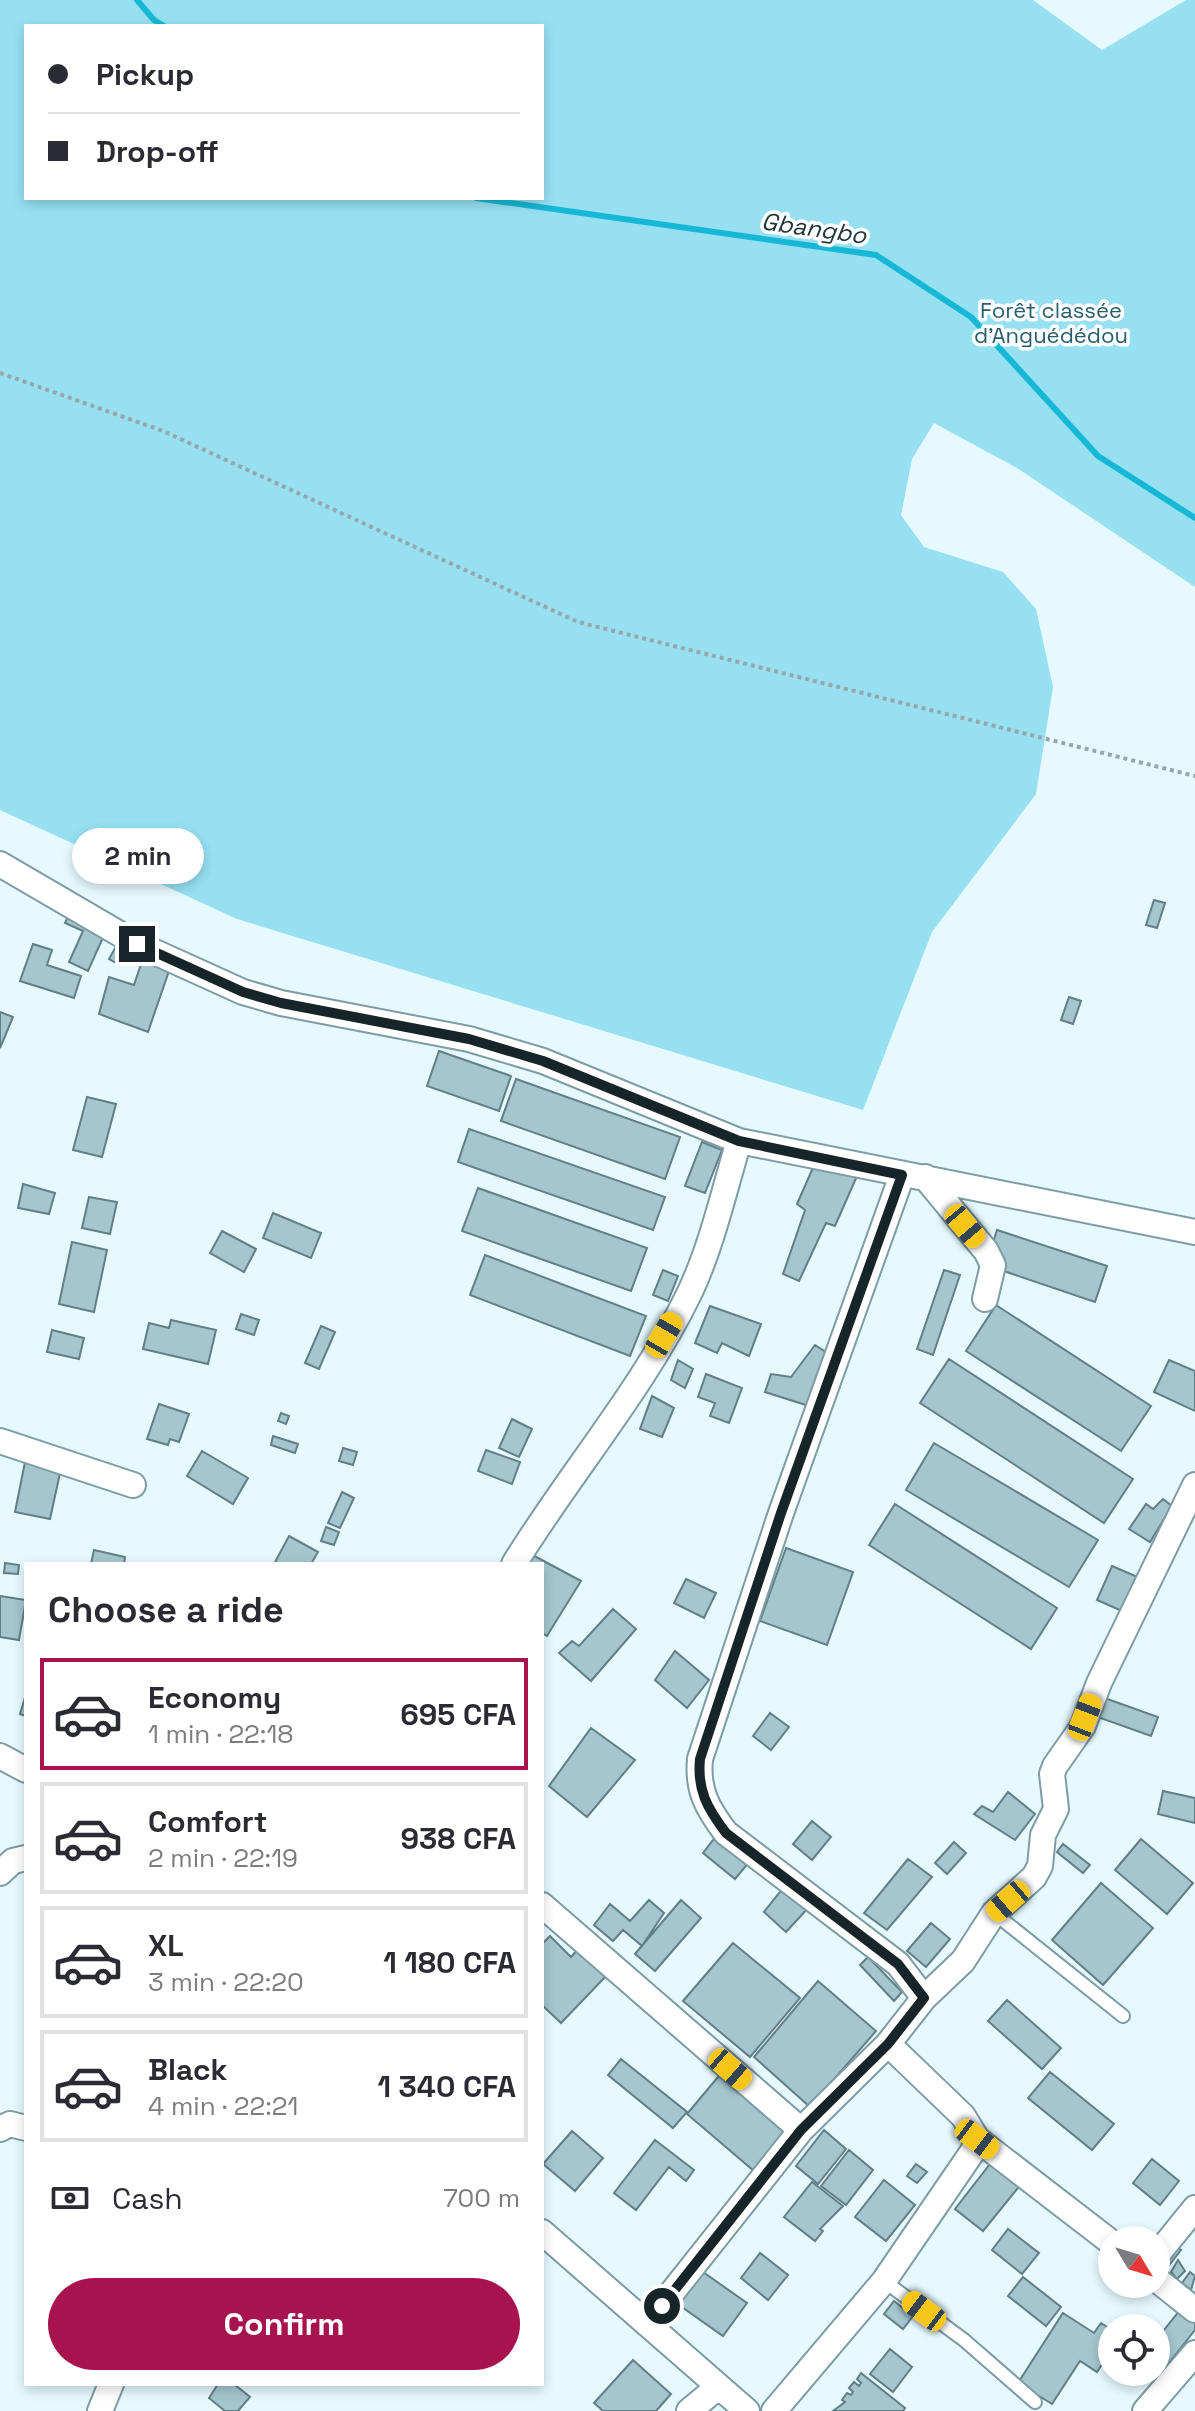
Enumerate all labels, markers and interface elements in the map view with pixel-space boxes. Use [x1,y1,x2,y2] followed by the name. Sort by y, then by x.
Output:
[96,55,194,94] text: Pickup
[96,132,219,171] text: Drop-off
[760,205,870,251] water label: Gbangbo
[974,296,1128,349] park label: Forêt classée d’Anguédédou
[71,828,203,884] callout: 2 min
[104,839,172,873] text: 2 min
[119,926,155,962] route end
[940,1200,990,1252] car
[642,1308,686,1362] car
[48,1587,284,1633] text: Choose a ride
[52,1678,124,1750] icon: car
[148,1678,281,1717] text: Economy
[1065,1690,1105,1744] car
[400,1695,516,1734] text: 695 CFA
[148,1717,293,1751] text: 1 min · 22:18
[52,1802,124,1874] icon: car
[148,1802,267,1841] text: Comfort
[401,1819,516,1858] text: 938 CFA
[148,1841,298,1875] text: 2 min · 22:19
[982,1876,1034,1926] car
[52,1926,124,1998] icon: car
[148,1926,184,1965] text: XL
[383,1943,516,1982] text: 1 180 CFA
[148,1965,304,1999] text: 3 min · 22:20
[704,2044,756,2094] car
[52,2050,124,2122] icon: car
[148,2050,227,2089] text: Black
[377,2067,516,2106] text: 1 340 CFA
[148,2089,298,2123] text: 4 min · 22:21
[951,2115,1003,2163] car
[48,2176,92,2220] icon: cash
[112,2179,183,2218] text: Cash
[443,2181,520,2215] text: 700 m
[1098,2226,1170,2298] north arrow
[1098,2226,1170,2386] map controls
[48,2278,520,2370] button: Confirm
[898,2287,950,2335] car
[644,2288,680,2324] route start
[1098,2314,1170,2386] button: locate

